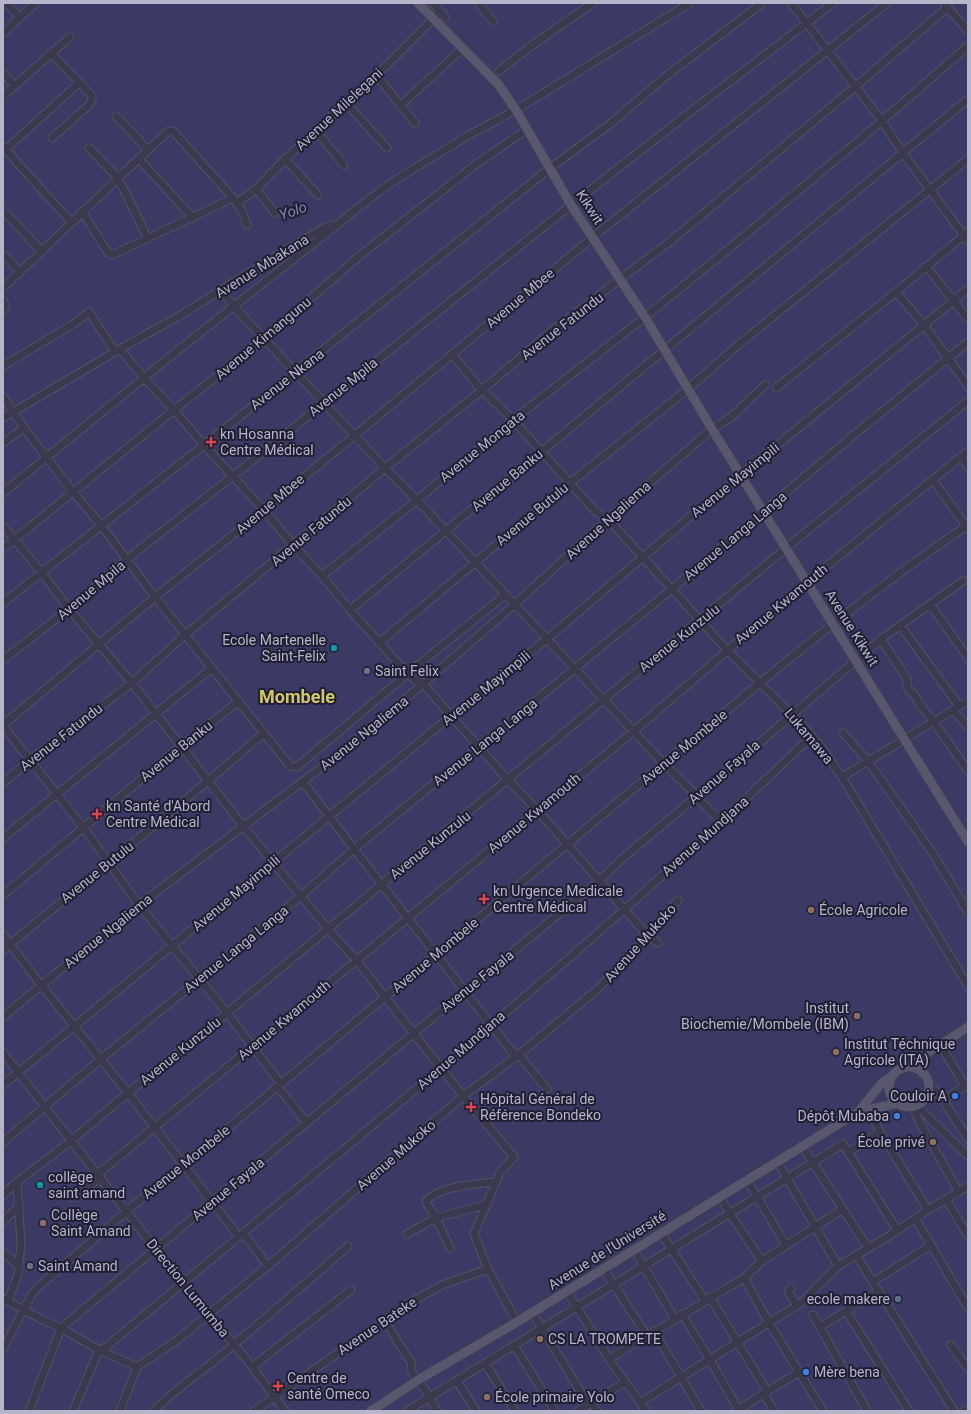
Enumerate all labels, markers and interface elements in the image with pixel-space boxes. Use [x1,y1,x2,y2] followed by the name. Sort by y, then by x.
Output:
[292,65,386,153] street label: Avenue Milelegani
[573,187,607,228] street label: Kikwit
[277,198,309,224] water label: Yolo
[212,231,312,301] street label: Avenue Mbakana
[483,265,557,331] street label: Avenue Mbee
[518,289,606,363] street label: Avenue Fatundu
[212,293,314,383] street label: Avenue Kimangunu
[247,345,327,413] street label: Avenue Nkana
[305,354,381,420] street label: Avenue Mpila
[436,407,528,485] street label: Avenue Mongata
[220,426,314,458] place label: kn Hosanna Centre Médical
[205,436,217,448] marker: kn Hosanna Centre Médical
[687,439,783,521] street label: Avenue Mayimpili
[468,446,546,514] street label: Avenue Banku
[233,471,307,537] street label: Avenue Mbee
[562,478,654,562] street label: Avenue Ngaliema
[493,479,571,549] street label: Avenue Butulu
[680,488,790,584] street label: Avenue Langa Langa
[268,493,354,569] street label: Avenue Fatundu
[54,557,128,623] street label: Avenue Mpila
[731,561,831,647] street label: Avenue Kwamouth
[822,587,882,670] street label: Avenue Kikwit
[635,601,723,675] street label: Avenue Kunzulu
[222,632,326,664] place label: Ecole Martenelle Saint-Felix
[329,643,339,653] marker: Ecole Martenelle Saint-Felix
[438,647,534,729] street label: Avenue Mayimpili
[375,663,439,679] place label: Saint Felix
[362,666,372,676] marker: Saint Felix
[259,686,335,707] district label: Mombele
[317,693,411,773] street label: Avenue Ngaliema
[430,695,540,789] street label: Avenue Langa Langa
[17,700,105,774] street label: Avenue Fatundu
[781,705,837,767] street label: Lukamawa
[638,706,730,788] street label: Avenue Mombele
[137,717,215,785] street label: Avenue Banku
[685,737,763,807] street label: Avenue Fayala
[484,770,584,856] street label: Avenue Kwamouth
[658,793,752,879] street label: Avenue Mundjana
[106,798,210,830] place label: kn Santé d'Abord Centre Médical
[91,808,103,820] marker: kn Santé d'Abord Centre Médical
[386,808,474,882] street label: Avenue Kunzulu
[57,838,137,906] street label: Avenue Butulu
[189,852,283,934] street label: Avenue Mayimpili
[493,883,623,915] place label: kn Urgence Medicale Centre Médical
[61,891,155,971] street label: Avenue Ngaliema
[478,893,490,905] marker: kn Urgence Medicale Centre Médical
[601,901,679,985] street label: Avenue Mukoko
[819,901,908,918] place label: École Agricole
[181,902,291,996] street label: Avenue Langa Langa
[806,905,816,915] marker: École Agricole
[389,914,481,996] street label: Avenue Mombele
[437,947,517,1015] street label: Avenue Fayala
[234,977,334,1063] street label: Avenue Kwamouth
[681,1000,849,1033] place label: Institut Biochemie/Mombele (IBM)
[414,1008,508,1092] street label: Avenue Mundjana
[852,1011,862,1021] marker: Institut Biochemie/Mombele (IBM)
[136,1014,224,1088] street label: Avenue Kunzulu
[844,1036,955,1069] place label: Institut Téchnique Agricole (ITA)
[831,1047,841,1057] marker: Institut Téchnique Agricole (ITA)
[890,1088,947,1104] place label: Couloir A
[480,1091,601,1123] place label: Hôpital Général de Référence Bondeko
[950,1091,960,1101] marker: Couloir A
[465,1101,477,1113] marker: Hôpital Général de Référence Bondeko
[798,1108,889,1124] place label: Dépôt Mubaba
[892,1111,902,1121] marker: Dépôt Mubaba
[353,1116,439,1194] street label: Avenue Mukoko
[139,1122,233,1202] street label: Avenue Mombele
[857,1133,925,1150] place label: École privé
[928,1137,938,1147] marker: École privé
[189,1154,267,1224] street label: Avenue Fayala
[48,1169,125,1201] place label: collège saint amand
[35,1180,45,1190] marker: collège saint amand
[51,1207,131,1239] place label: Collège Saint Amand
[545,1207,669,1293] street label: Avenue de l’Université
[38,1218,48,1228] marker: Collège Saint Amand
[143,1236,233,1340] street label: Direction Lumumba
[38,1258,118,1274] place label: Saint Amand
[25,1261,35,1271] marker: Saint Amand
[807,1291,890,1307] place label: ecole makere
[334,1294,420,1358] street label: Avenue Bateke
[893,1294,903,1304] marker: ecole makere
[548,1331,661,1347] place label: CS LA TROMPETE
[535,1334,545,1344] marker: CS LA TROMPETE
[814,1364,880,1380] place label: Mère bena
[801,1367,811,1377] marker: Mère bena
[287,1370,370,1402] place label: Centre de santé Omeco
[272,1380,284,1392] marker: Centre de santé Omeco
[495,1388,615,1405] place label: École primaire Yolo
[482,1392,492,1402] marker: École primaire Yolo

